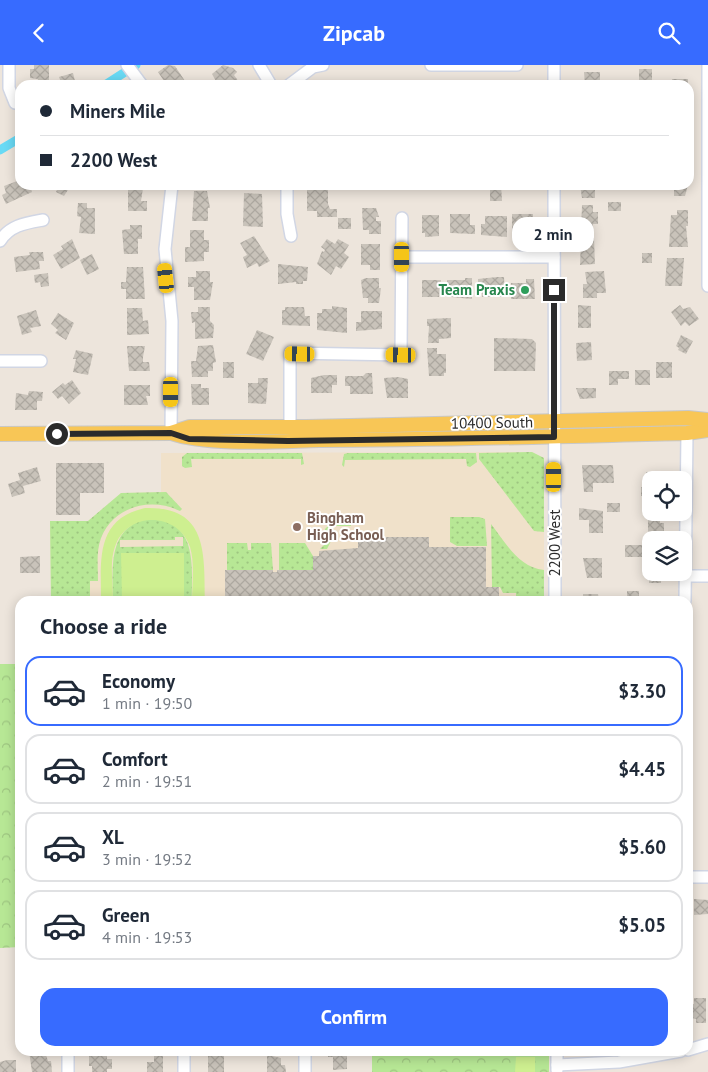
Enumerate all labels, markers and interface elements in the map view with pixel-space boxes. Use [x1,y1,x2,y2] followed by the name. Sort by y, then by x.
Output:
[25,19,53,47] icon: back
[323,19,385,47] text: Zipcab
[655,19,683,47] icon: search
[70,99,165,123] text: Miners Mile
[70,148,157,172] text: 2200 West
[513,217,595,253] callout: 2 min
[533,224,573,244] text: 2 min
[394,242,409,272] car
[156,262,175,294] car
[543,279,565,301] route end
[438,280,515,299] place label: Team Praxis
[519,284,531,296] marker: Team Praxis
[284,346,315,362] car
[385,347,416,363] car
[163,377,178,407] car
[451,412,533,433] street label: 10400 South
[46,423,68,445] route start
[546,462,561,492] car
[642,471,692,581] map controls
[642,471,692,521] button: locate
[307,508,385,544] place label: Bingham High School
[545,509,564,577] street label: 2200 West
[291,521,303,533] marker: Bingham High School
[642,531,692,581] button: layers
[40,612,167,640] text: Choose a ride
[42,669,87,714] icon: car
[102,669,175,693] text: Economy
[618,679,666,703] text: $3.30
[102,693,192,713] text: 1 min · 19:50
[42,747,87,792] icon: car
[102,747,168,771] text: Comfort
[618,757,666,781] text: $4.45
[102,771,192,791] text: 2 min · 19:51
[42,825,87,870] icon: car
[102,825,124,849] text: XL
[618,835,666,859] text: $5.60
[102,849,192,869] text: 3 min · 19:52
[42,903,87,948] icon: car
[102,903,150,927] text: Green
[618,913,666,937] text: $5.05
[102,927,192,947] text: 4 min · 19:53
[40,988,668,1046] button: Confirm

